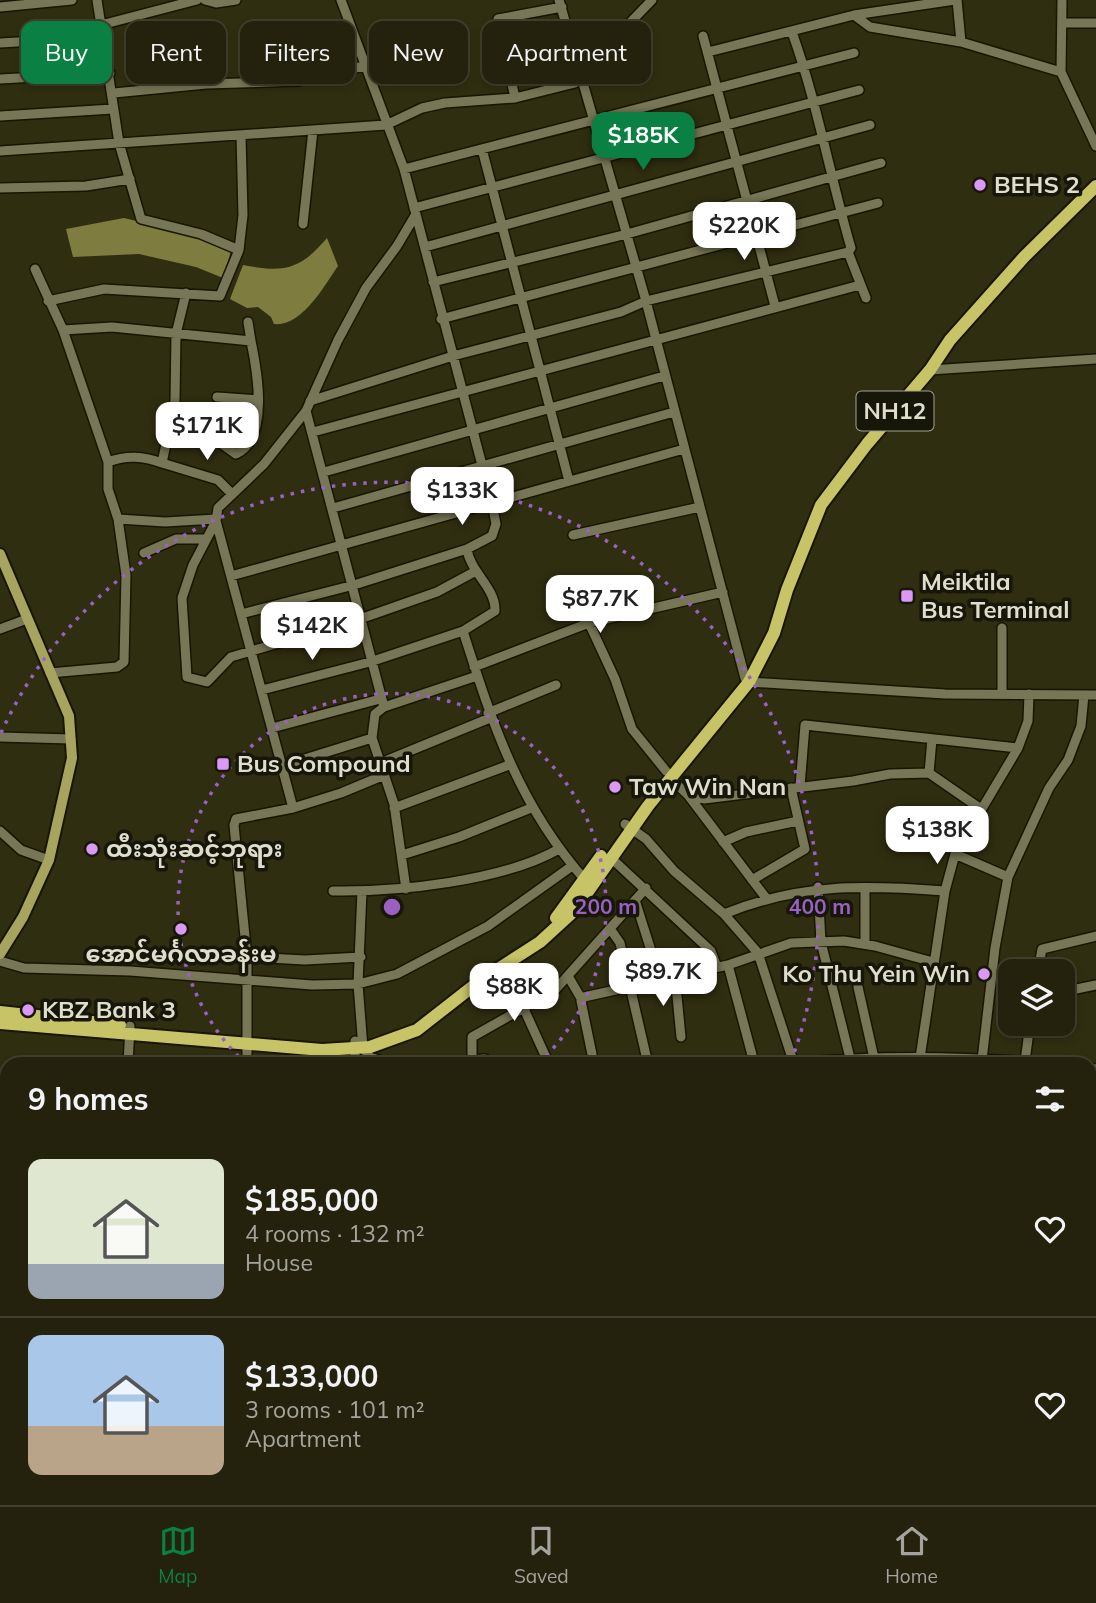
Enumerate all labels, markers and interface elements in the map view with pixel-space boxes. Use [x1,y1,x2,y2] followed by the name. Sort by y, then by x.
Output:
[21,21,112,84] chip: Buy
[126,21,226,84] chip: Rent
[240,21,355,84] chip: Filters
[369,21,468,84] chip: New
[482,21,651,84] chip: Apartment
[594,113,692,172] pin: $185K
[608,120,678,149] text: $185K
[994,169,1080,199] place label: BEHS 2
[972,177,988,193] marker: BEHS 2
[695,202,793,262] pin: $220K
[709,210,779,239] text: $220K
[856,392,934,430] road number: NH12
[158,402,256,462] pin: $171K
[172,410,242,439] text: $171K
[413,468,511,527] pin: $133K
[427,475,497,504] text: $133K
[921,566,1070,624] place label: Meiktila Bus Terminal
[543,576,657,635] pin: $87.7K
[562,583,638,612] text: $87.7K
[899,588,915,604] marker: Meiktila Bus Terminal
[263,602,361,662] pin: $142K
[277,610,347,639] text: $142K
[237,748,411,778] place label: Bus Compound
[215,756,231,772] marker: Bus Compound
[629,771,786,801] place label: Taw Win Nan
[607,779,623,795] marker: Taw Win Nan
[888,806,986,866] pin: $138K
[902,814,972,843] text: $138K
[106,833,283,868] place label: ထီးသုံးဆင့်ဘုရား
[84,841,100,857] marker: ထီးသုံးဆင့်ဘုရား
[575,893,637,919] text: 200 m
[789,893,851,919] text: 400 m
[380,895,404,919] centre of rings
[173,921,189,937] marker: အောင်မင်္ဂလာခန်းမ
[85,938,277,973] place label: အောင်မင်္ဂလာခန်းမ
[606,948,720,1008] pin: $89.7K
[625,956,701,985] text: $89.7K
[782,958,970,988] place label: Ko Thu Yein Win
[998,959,1075,1036] map controls
[998,959,1075,1036] button: layers
[473,964,555,1023] pin: $88K
[976,966,992,982] marker: Ko Thu Yein Win
[486,971,542,1000] text: $88K
[42,994,176,1024] place label: KBZ Bank 3
[20,1002,36,1018] marker: KBZ Bank 3
[28,1080,149,1118] text: 9 homes
[1031,1080,1069,1118] icon: filters
[245,1181,378,1219] text: $185,000
[84,1187,168,1271] icon: home
[1031,1210,1069,1248] icon: heart
[245,1219,425,1248] text: 4 rooms · 132 m²
[245,1248,313,1277] text: House
[245,1357,378,1395] text: $133,000
[84,1363,168,1447] icon: home
[1031,1386,1069,1424] icon: heart
[245,1395,425,1424] text: 3 rooms · 101 m²
[245,1424,361,1453] text: Apartment
[158,1522,197,1588] tab: Map
[514,1522,569,1588] tab: Saved
[885,1522,938,1588] tab: Home

